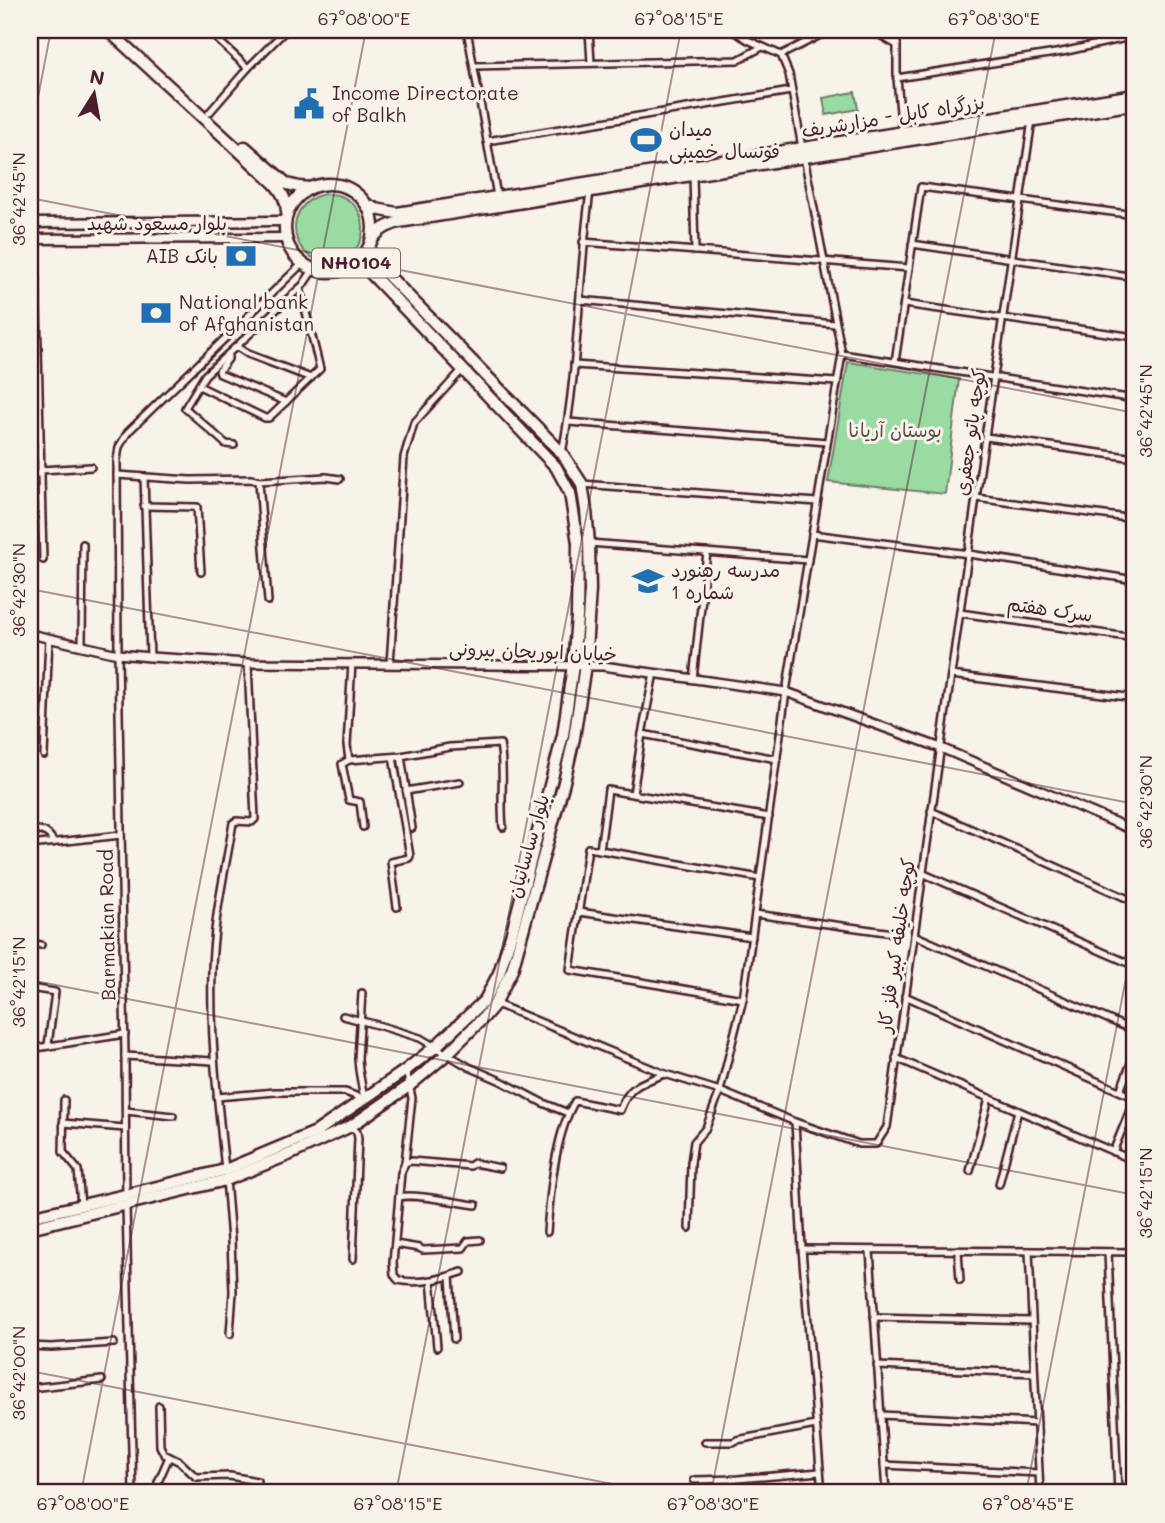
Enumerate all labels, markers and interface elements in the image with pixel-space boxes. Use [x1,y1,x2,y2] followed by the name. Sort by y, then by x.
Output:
[318,6,410,30] text: 67°08'00"E
[635,6,724,30] text: 67°08'15"E
[948,6,1040,30] text: 67°08'30"E
[60,60,130,130] north arrow
[88,63,107,90] text: N
[332,80,519,127] place label: Income Directorate of Balkh
[292,87,326,121] public building icon: Income Directorate of Balkh
[800,89,986,142] street label: بزرگراه کابل - مزارشریف
[669,116,780,164] place label: میدان فوتسال خمینی
[629,123,663,157] sports icon: میدان فوتسال خمینی
[6,152,30,246] text: 36°42'45"N
[87,210,227,236] street label: بلوار مسعود شهید
[224,239,258,273] bank icon: AIB بانک
[146,243,218,268] place label: AIB بانک
[312,248,400,278] road number: NH0104
[179,289,314,336] place label: National bank of Afghanistan
[139,296,173,330] bank icon: National bank of Afghanistan
[1133,364,1157,458] text: 36°42'45"N
[948,367,992,497] street label: کوچه پاتو جعفری
[848,417,942,442] park label: بوستان آریانا
[6,543,30,637] text: 36°42'30"N
[671,557,780,604] place label: مدرسه رهنورد شماره 1
[631,564,665,598] school or university icon: مدرسه رهنورد شماره 1
[1005,590,1094,630] street label: سرک هفتم
[448,635,618,667] street label: خیابان ابوریحان بیرونی
[1133,755,1157,849] text: 36°42'30"N
[501,791,554,901] street label: بلوار ساسانیان
[93,849,120,1001] street label: Barmakian Road
[871,856,921,1036] street label: کوچه خلیفه کبیر فلز کار
[6,936,30,1028] text: 36°42'15"N
[1133,1147,1157,1239] text: 36°42'15"N
[6,1326,30,1420] text: 36°42'00"N
[37,1491,129,1515] text: 67°08'00"E
[354,1491,443,1515] text: 67°08'15"E
[667,1491,759,1515] text: 67°08'30"E
[982,1491,1074,1515] text: 67°08'45"E

